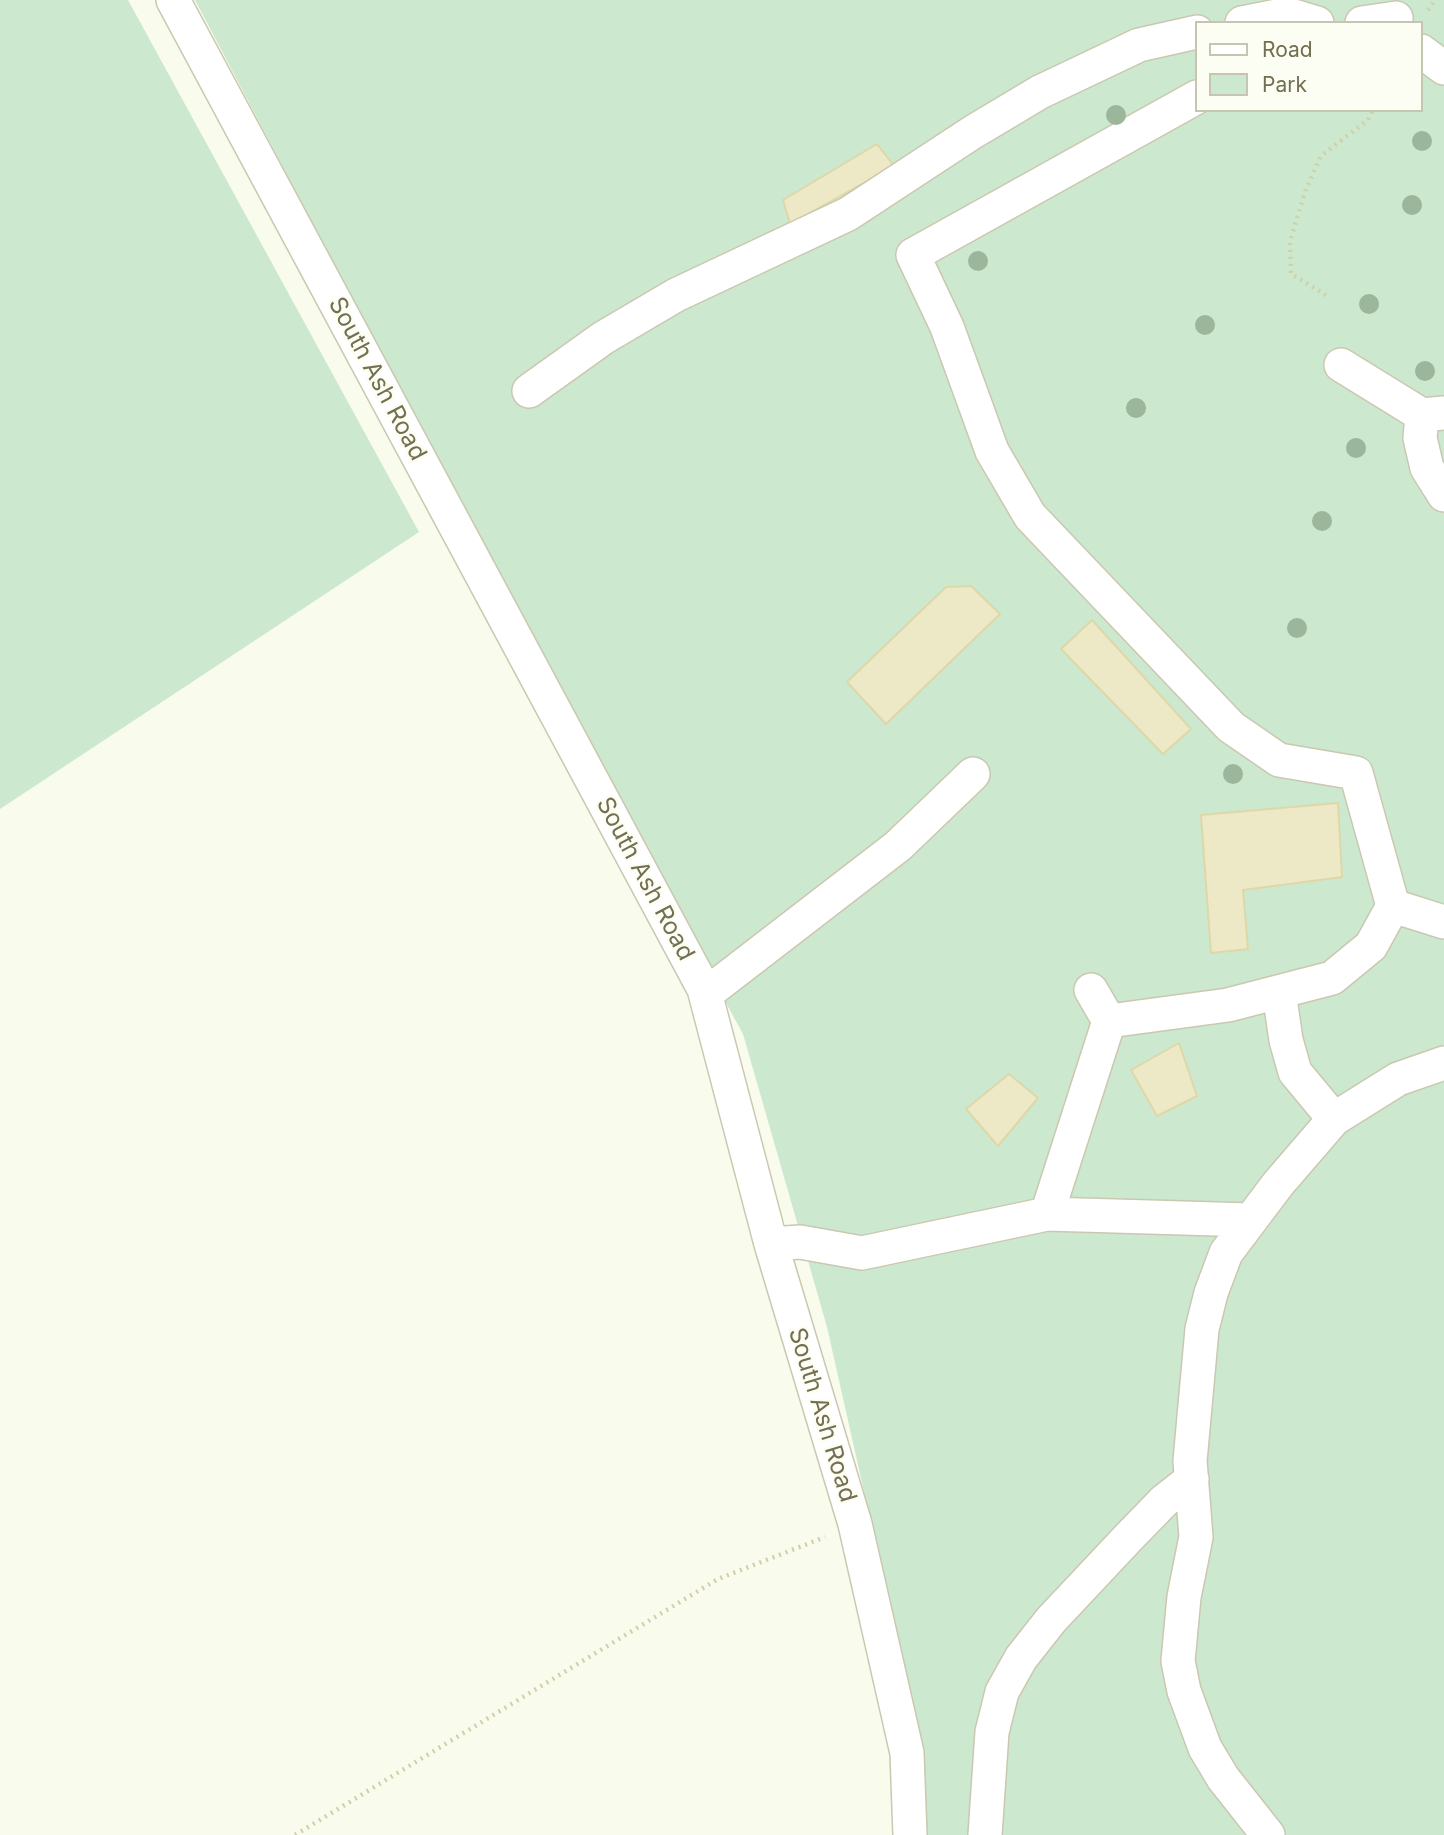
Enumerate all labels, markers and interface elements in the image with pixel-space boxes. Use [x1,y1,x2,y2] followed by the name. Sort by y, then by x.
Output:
[1196,21,1423,112] legend
[1262,37,1313,62] text: Road
[1262,72,1307,97] text: Park
[322,292,432,466] street label: South Ash Road
[590,792,700,966] street label: South Ash Road
[782,1324,862,1506] street label: South Ash Road

